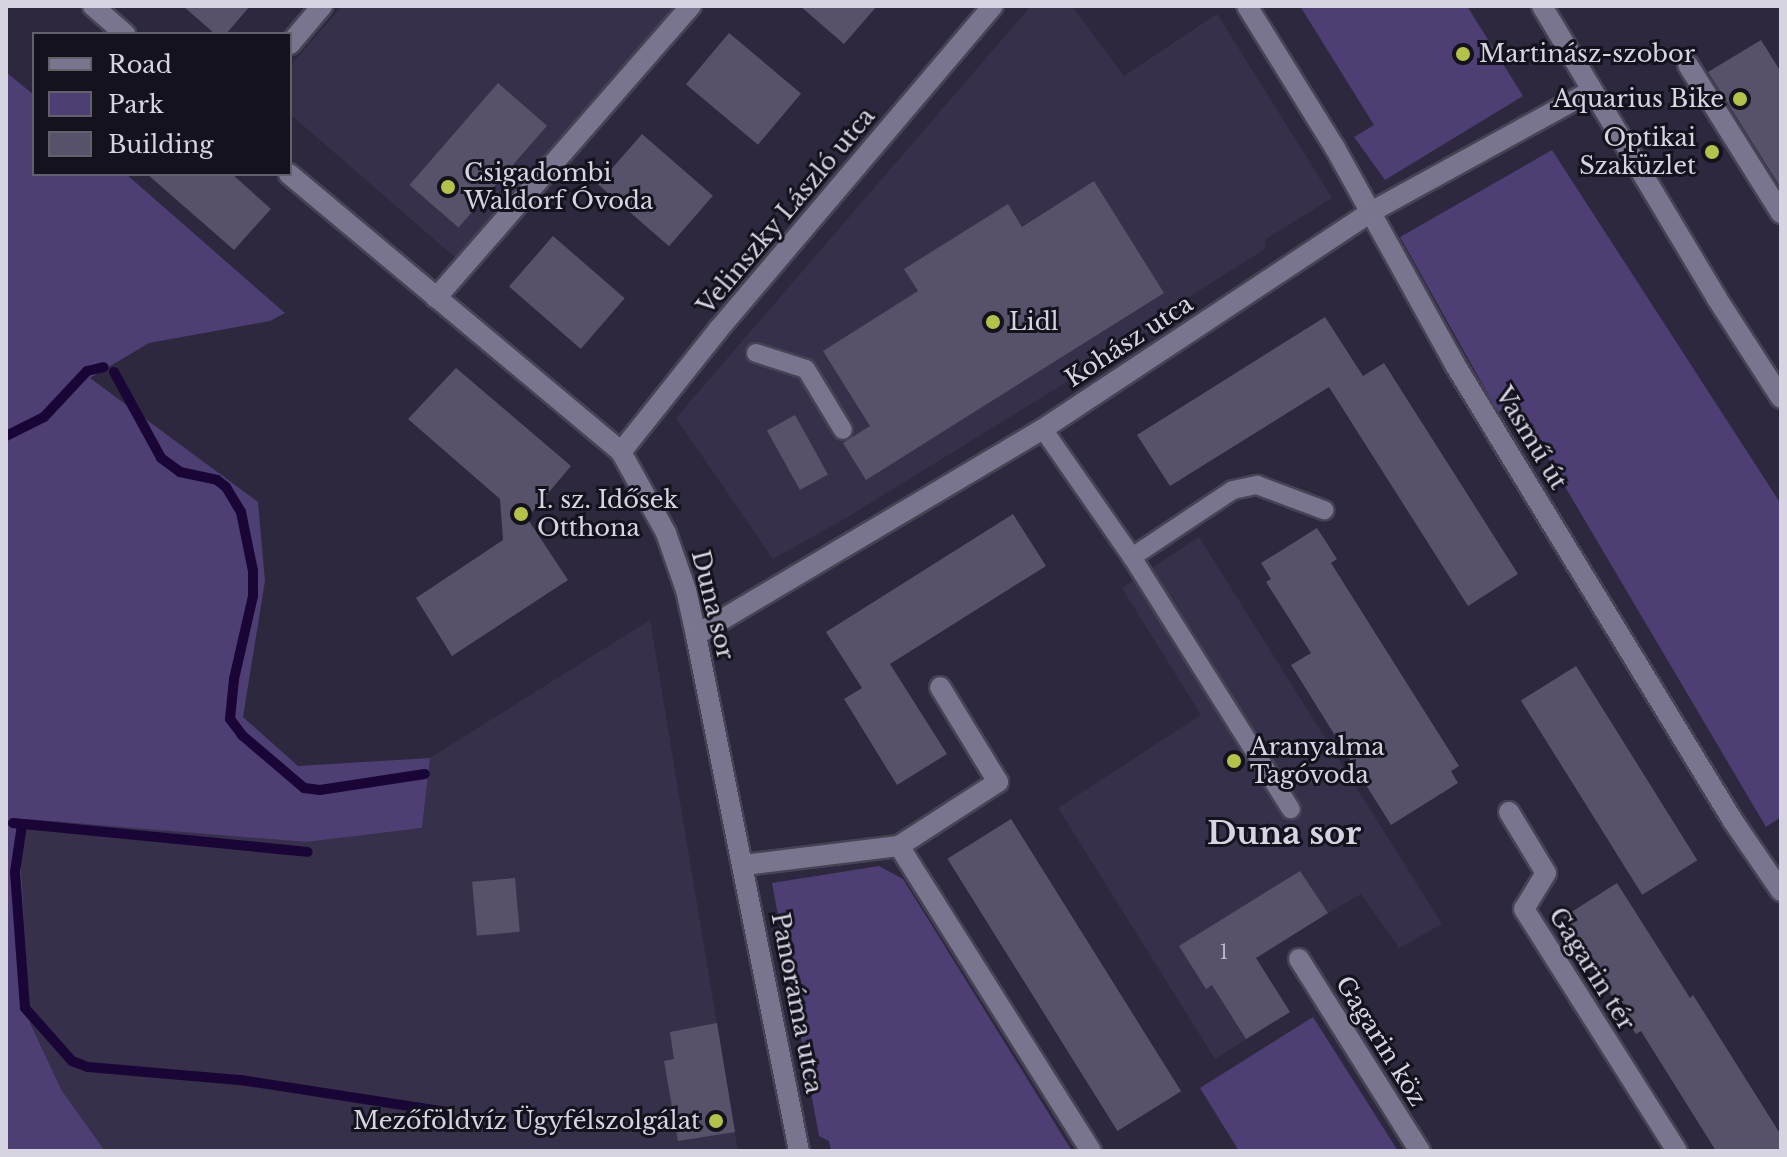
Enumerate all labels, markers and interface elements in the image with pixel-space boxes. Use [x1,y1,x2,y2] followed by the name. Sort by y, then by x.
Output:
[32,32,292,176] legend
[1479,40,1695,68] place label: Martinász-szobor
[1454,45,1472,63] marker: Martinász-szobor
[108,50,172,79] text: Road
[1553,85,1724,113] place label: Aquarius Bike
[108,90,164,119] text: Park
[1731,90,1749,108] marker: Aquarius Bike
[691,102,881,320] street label: Velinszky László utca
[1579,124,1696,180] place label: Optikai Szaküzlet
[108,130,214,159] text: Building
[1703,143,1721,161] marker: Optikai Szaküzlet
[464,159,653,215] place label: Csigadombi Waldorf Óvoda
[439,178,457,196] marker: Csigadombi Waldorf Óvoda
[1060,289,1198,393] street label: Kohász utca
[1009,308,1059,336] place label: Lidl
[984,313,1002,331] marker: Lidl
[1489,381,1573,495] street label: Vasmű út
[537,486,678,542] place label: I. sz. Idősek Otthona
[512,505,530,523] marker: I. sz. Idősek Otthona
[685,547,741,663] street label: Duna sor
[1250,733,1385,789] place label: Aranyalma Tagóvoda
[1225,752,1243,770] marker: Aranyalma Tagóvoda
[1207,814,1361,852] district label: Duna sor
[1543,902,1641,1036] street label: Gagarin tér
[765,910,829,1096] street label: Panoráma utca
[1220,940,1228,964] house number: 1
[1330,971,1432,1111] street label: Gagarin köz
[353,1107,700,1135] place label: Mezőföldvíz Ügyfélszolgálat
[707,1112,725,1130] marker: Mezőföldvíz Ügyfélszolgálat

